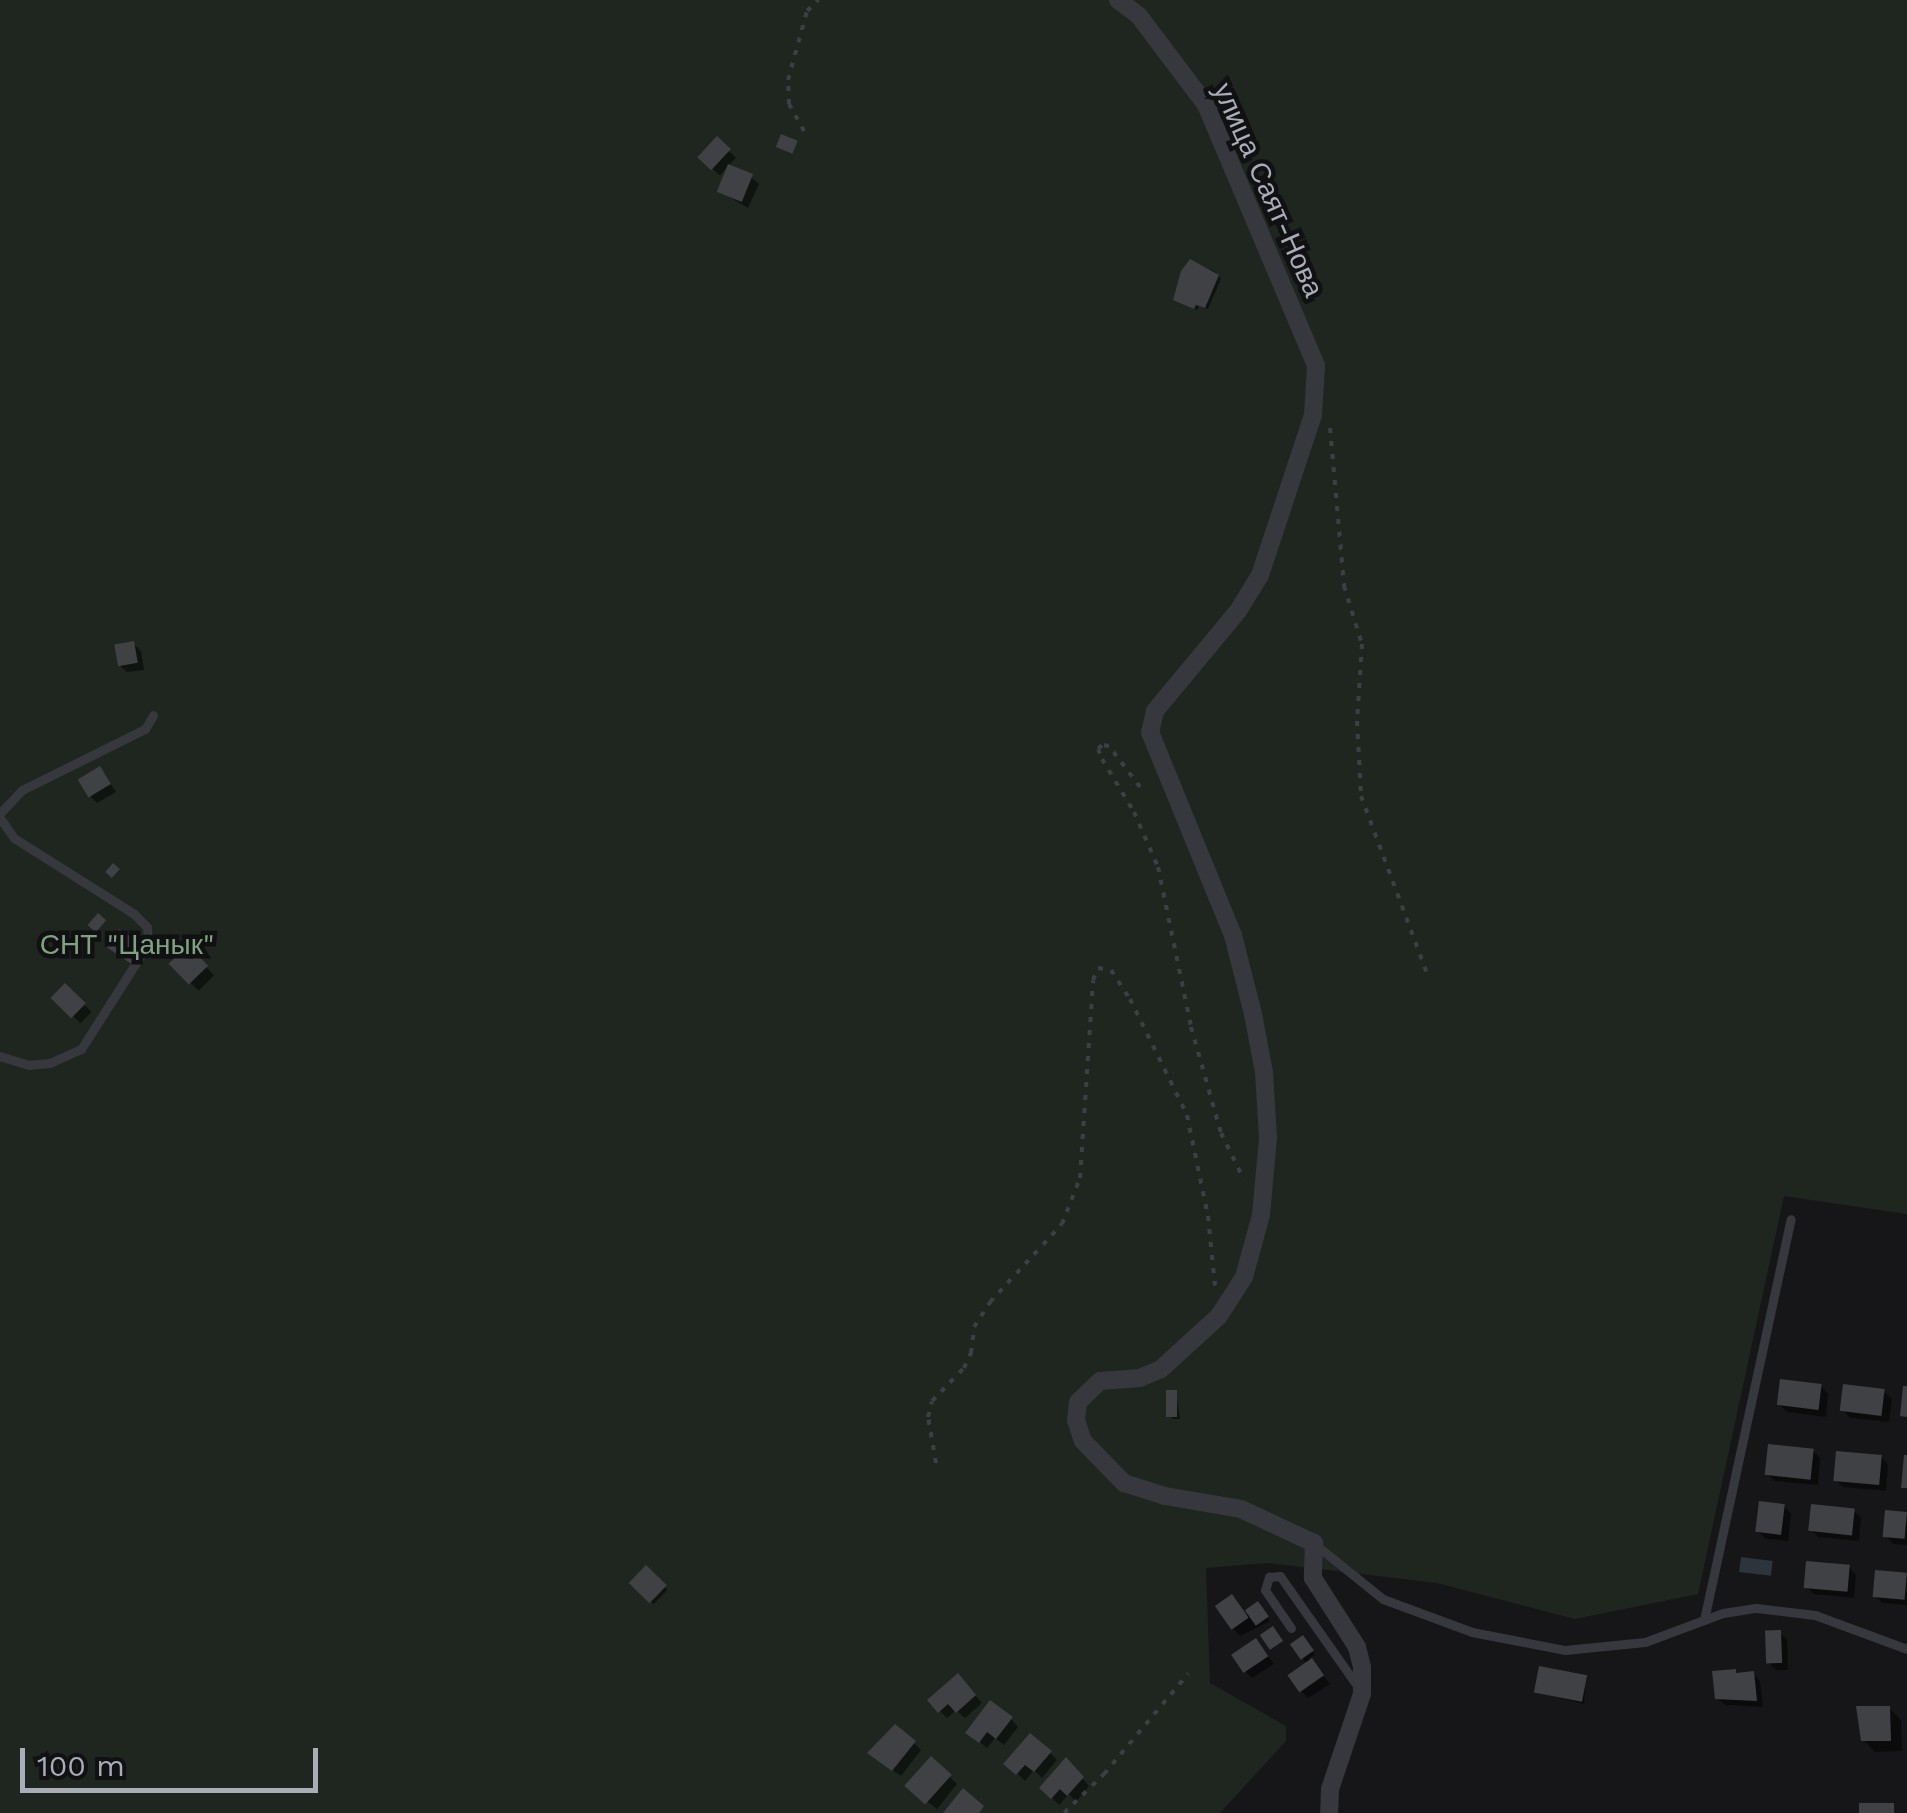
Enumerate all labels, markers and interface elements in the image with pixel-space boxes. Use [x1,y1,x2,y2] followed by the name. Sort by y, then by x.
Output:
[1206,78,1330,302] street label: улица Саят-Нова
[40,928,214,962] park label: СНТ "Цанык"
[25,1728,322,1790] scale bar
[37,1748,125,1783] text: 100 m

